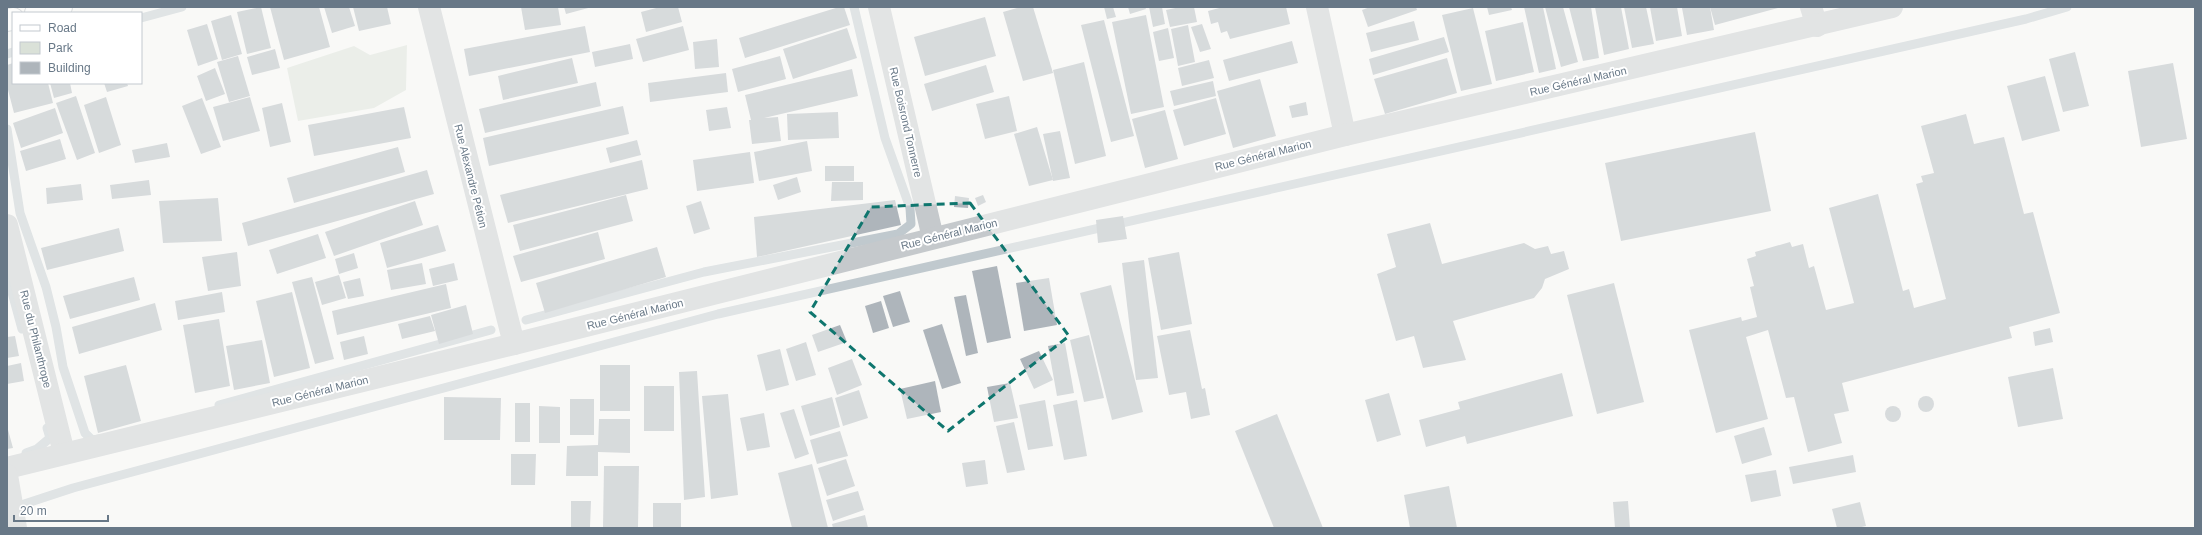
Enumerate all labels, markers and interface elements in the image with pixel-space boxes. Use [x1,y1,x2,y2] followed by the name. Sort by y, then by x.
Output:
[12,12,142,84] legend
[48,21,77,35] text: Road
[48,41,74,55] text: Park
[48,61,91,75] text: Building
[1528,64,1628,98] street label: Rue Général Marion
[887,66,925,178] street label: Rue Boisrond Tonnerre
[452,123,490,229] street label: Rue Alexandre Pétion
[1213,137,1313,173] street label: Rue Général Marion
[899,216,999,252] street label: Rue Général Marion
[18,289,54,389] street label: Rue du Philanthrope
[585,296,685,332] street label: Rue Général Marion
[270,373,370,409] street label: Rue Général Marion
[14,497,108,523] scale bar
[20,504,47,518] text: 20 m

